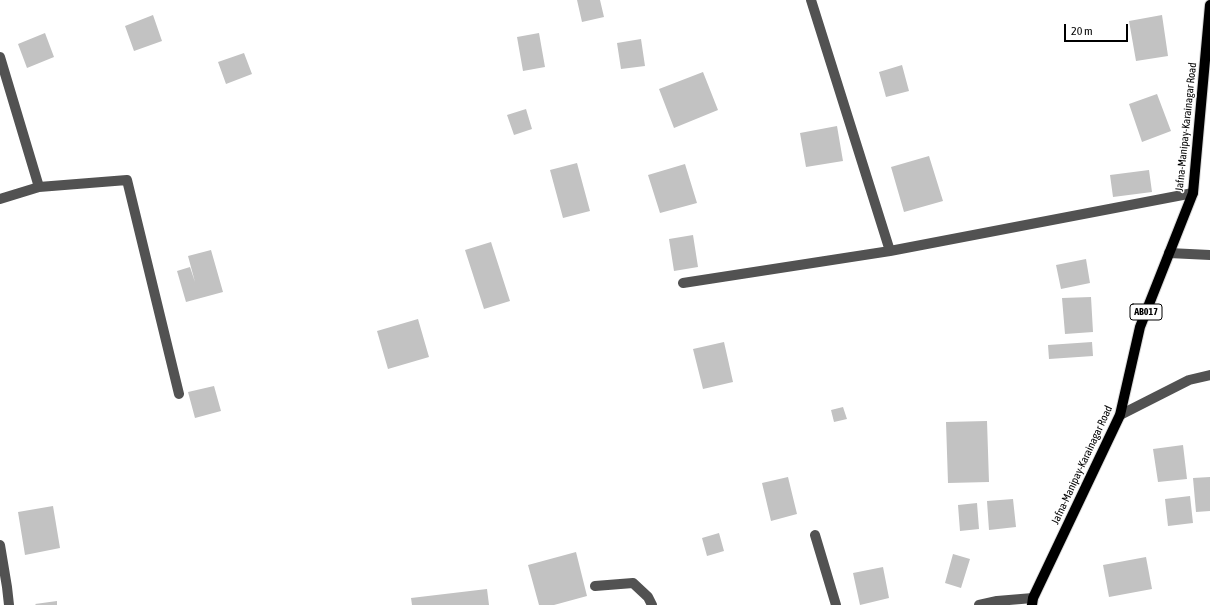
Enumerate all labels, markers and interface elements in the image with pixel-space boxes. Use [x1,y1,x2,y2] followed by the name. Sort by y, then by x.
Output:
[1066,16,1130,42] scale bar
[1071,24,1093,38] text: 20 m
[1173,62,1199,192] street label: Jafna-Manipay-Karainagar Road
[1130,304,1162,320] road number: AB017
[1049,403,1115,527] street label: Jafna-Manipay-Karainagar Road

